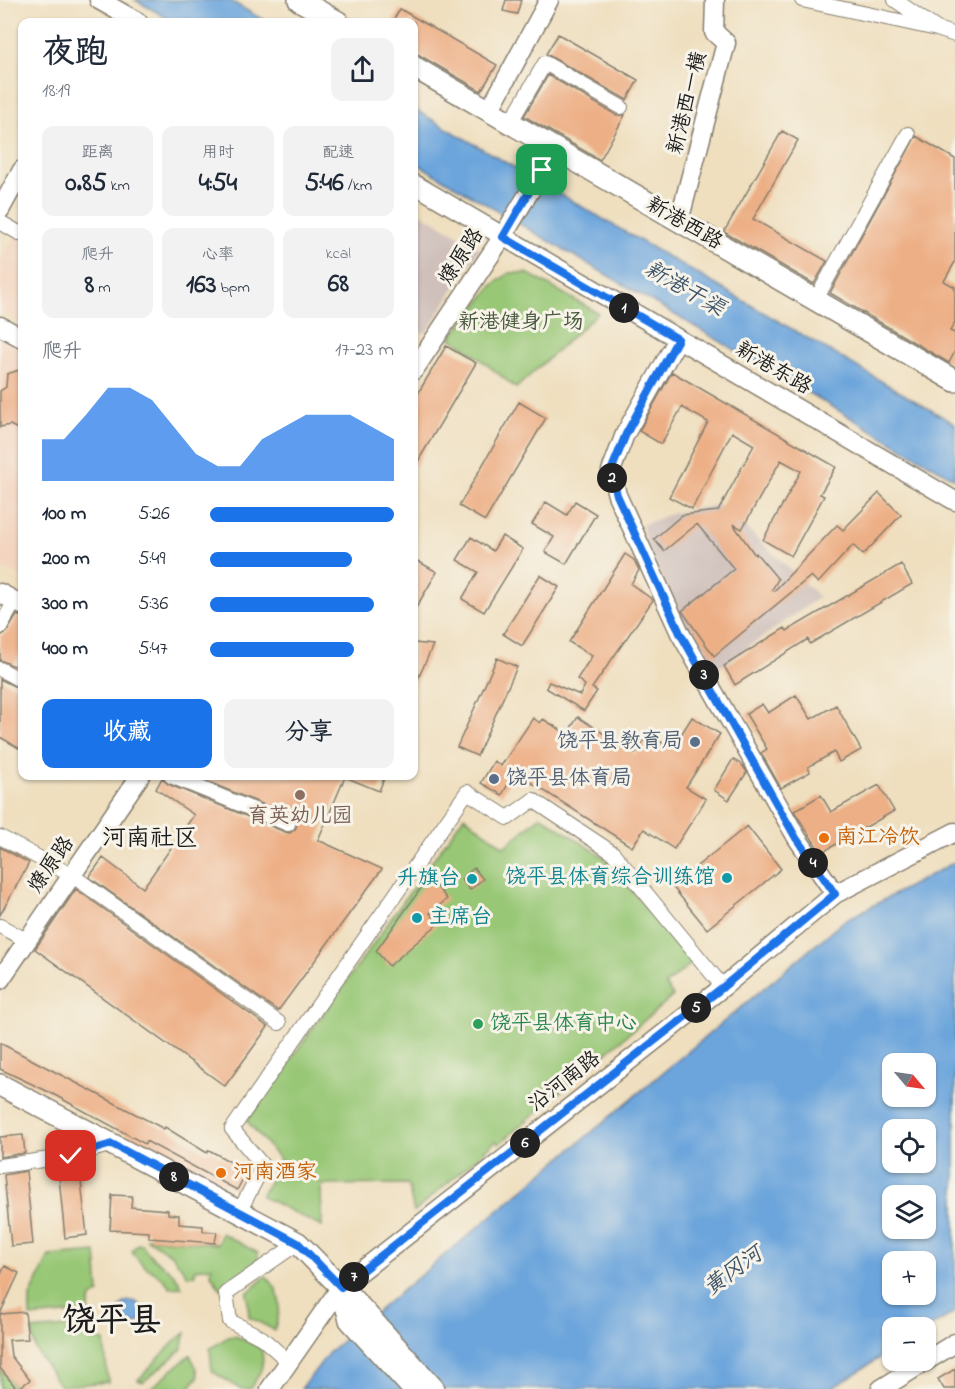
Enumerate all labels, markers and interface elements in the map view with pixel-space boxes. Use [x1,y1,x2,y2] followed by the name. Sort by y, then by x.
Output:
[42,30,108,78] text: 夜跑
[331,38,394,101] button: share
[661,48,715,158] street label: 新港西一横
[42,77,70,106] text: 18:19
[82,141,114,165] text: 距离
[202,141,234,165] text: 用时
[322,141,354,165] text: 配速
[516,144,567,195] pin
[525,153,558,186] icon: arrive
[65,165,107,203] text: 0.85
[199,165,237,203] text: 4:54
[305,165,344,203] text: 5:46
[107,174,130,198] text: km
[344,174,372,198] text: /km
[640,190,728,258] street label: 新港西路
[432,222,492,292] street label: 燎原路
[326,242,351,266] text: kcal
[82,243,114,267] text: 爬升
[202,243,234,267] text: 心率
[638,254,732,327] water label: 新港干渠
[328,266,349,304] text: 68
[85,267,94,305] text: 8
[186,267,216,305] text: 163
[94,276,111,300] text: m
[216,276,250,300] text: bpm
[609,293,639,323] pin: 1
[621,296,627,320] text: 1
[458,308,584,338] park label: 新港健身广场
[729,335,817,403] street label: 新港东路
[335,336,394,365] text: 17–23 m
[42,338,82,367] text: 爬升
[597,463,627,493] pin: 2
[608,466,616,490] text: 2
[42,500,86,529] text: 100 m
[138,500,170,529] text: 5:26
[42,545,90,574] text: 200 m
[138,545,165,574] text: 5:49
[42,590,88,619] text: 300 m
[138,590,168,619] text: 5:36
[42,635,88,664] text: 400 m
[138,635,168,664] text: 5:47
[689,660,719,690] pin: 3
[701,663,707,687] text: 3
[42,699,212,768] button: 收藏
[224,699,394,768] button: 分享
[557,727,683,757] place label: 饶平县教育局
[688,735,702,749] marker: 饶平县教育局
[506,764,632,794] place label: 饶平县体育局
[487,772,501,786] marker: 饶平县体育局
[293,788,307,802] marker: 育英幼儿园
[248,802,353,832] place label: 育英幼儿园
[102,822,198,857] district label: 河南社区
[836,823,920,853] place label: 南江冷饮
[22,831,82,899] street label: 燎原路
[817,831,831,845] marker: 南江冷饮
[798,848,828,878] pin: 4
[810,851,816,875] text: 4
[505,863,715,893] place label: 饶平县体育综合训练馆
[397,864,460,894] place label: 升旗台
[720,871,734,885] marker: 饶平县体育综合训练馆
[465,872,479,886] marker: 升旗台
[429,903,492,933] place label: 主席台
[410,911,424,925] marker: 主席台
[681,993,711,1023] pin: 5
[691,996,701,1020] text: 5
[490,1009,637,1039] place label: 饶平县体育中心
[471,1017,485,1031] marker: 饶平县体育中心
[523,1044,607,1120] street label: 沿河南路
[882,1053,936,1107] north arrow
[882,1053,936,1371] map controls
[882,1119,936,1173] button: locate
[510,1128,540,1158] pin: 6
[45,1130,96,1181] pin
[521,1131,529,1155] text: 6
[54,1139,87,1172] icon: check
[233,1158,317,1188] place label: 河南酒家
[159,1162,189,1192] pin: 8
[171,1165,177,1189] text: 8
[214,1166,228,1180] marker: 河南酒家
[882,1185,936,1239] button: layers
[698,1238,773,1304] water label: 黄冈河
[882,1251,936,1305] button: +
[339,1262,369,1292] pin: 7
[351,1265,357,1289] text: 7
[63,1298,162,1346] district label: 饶平县
[882,1317,936,1371] button: −

